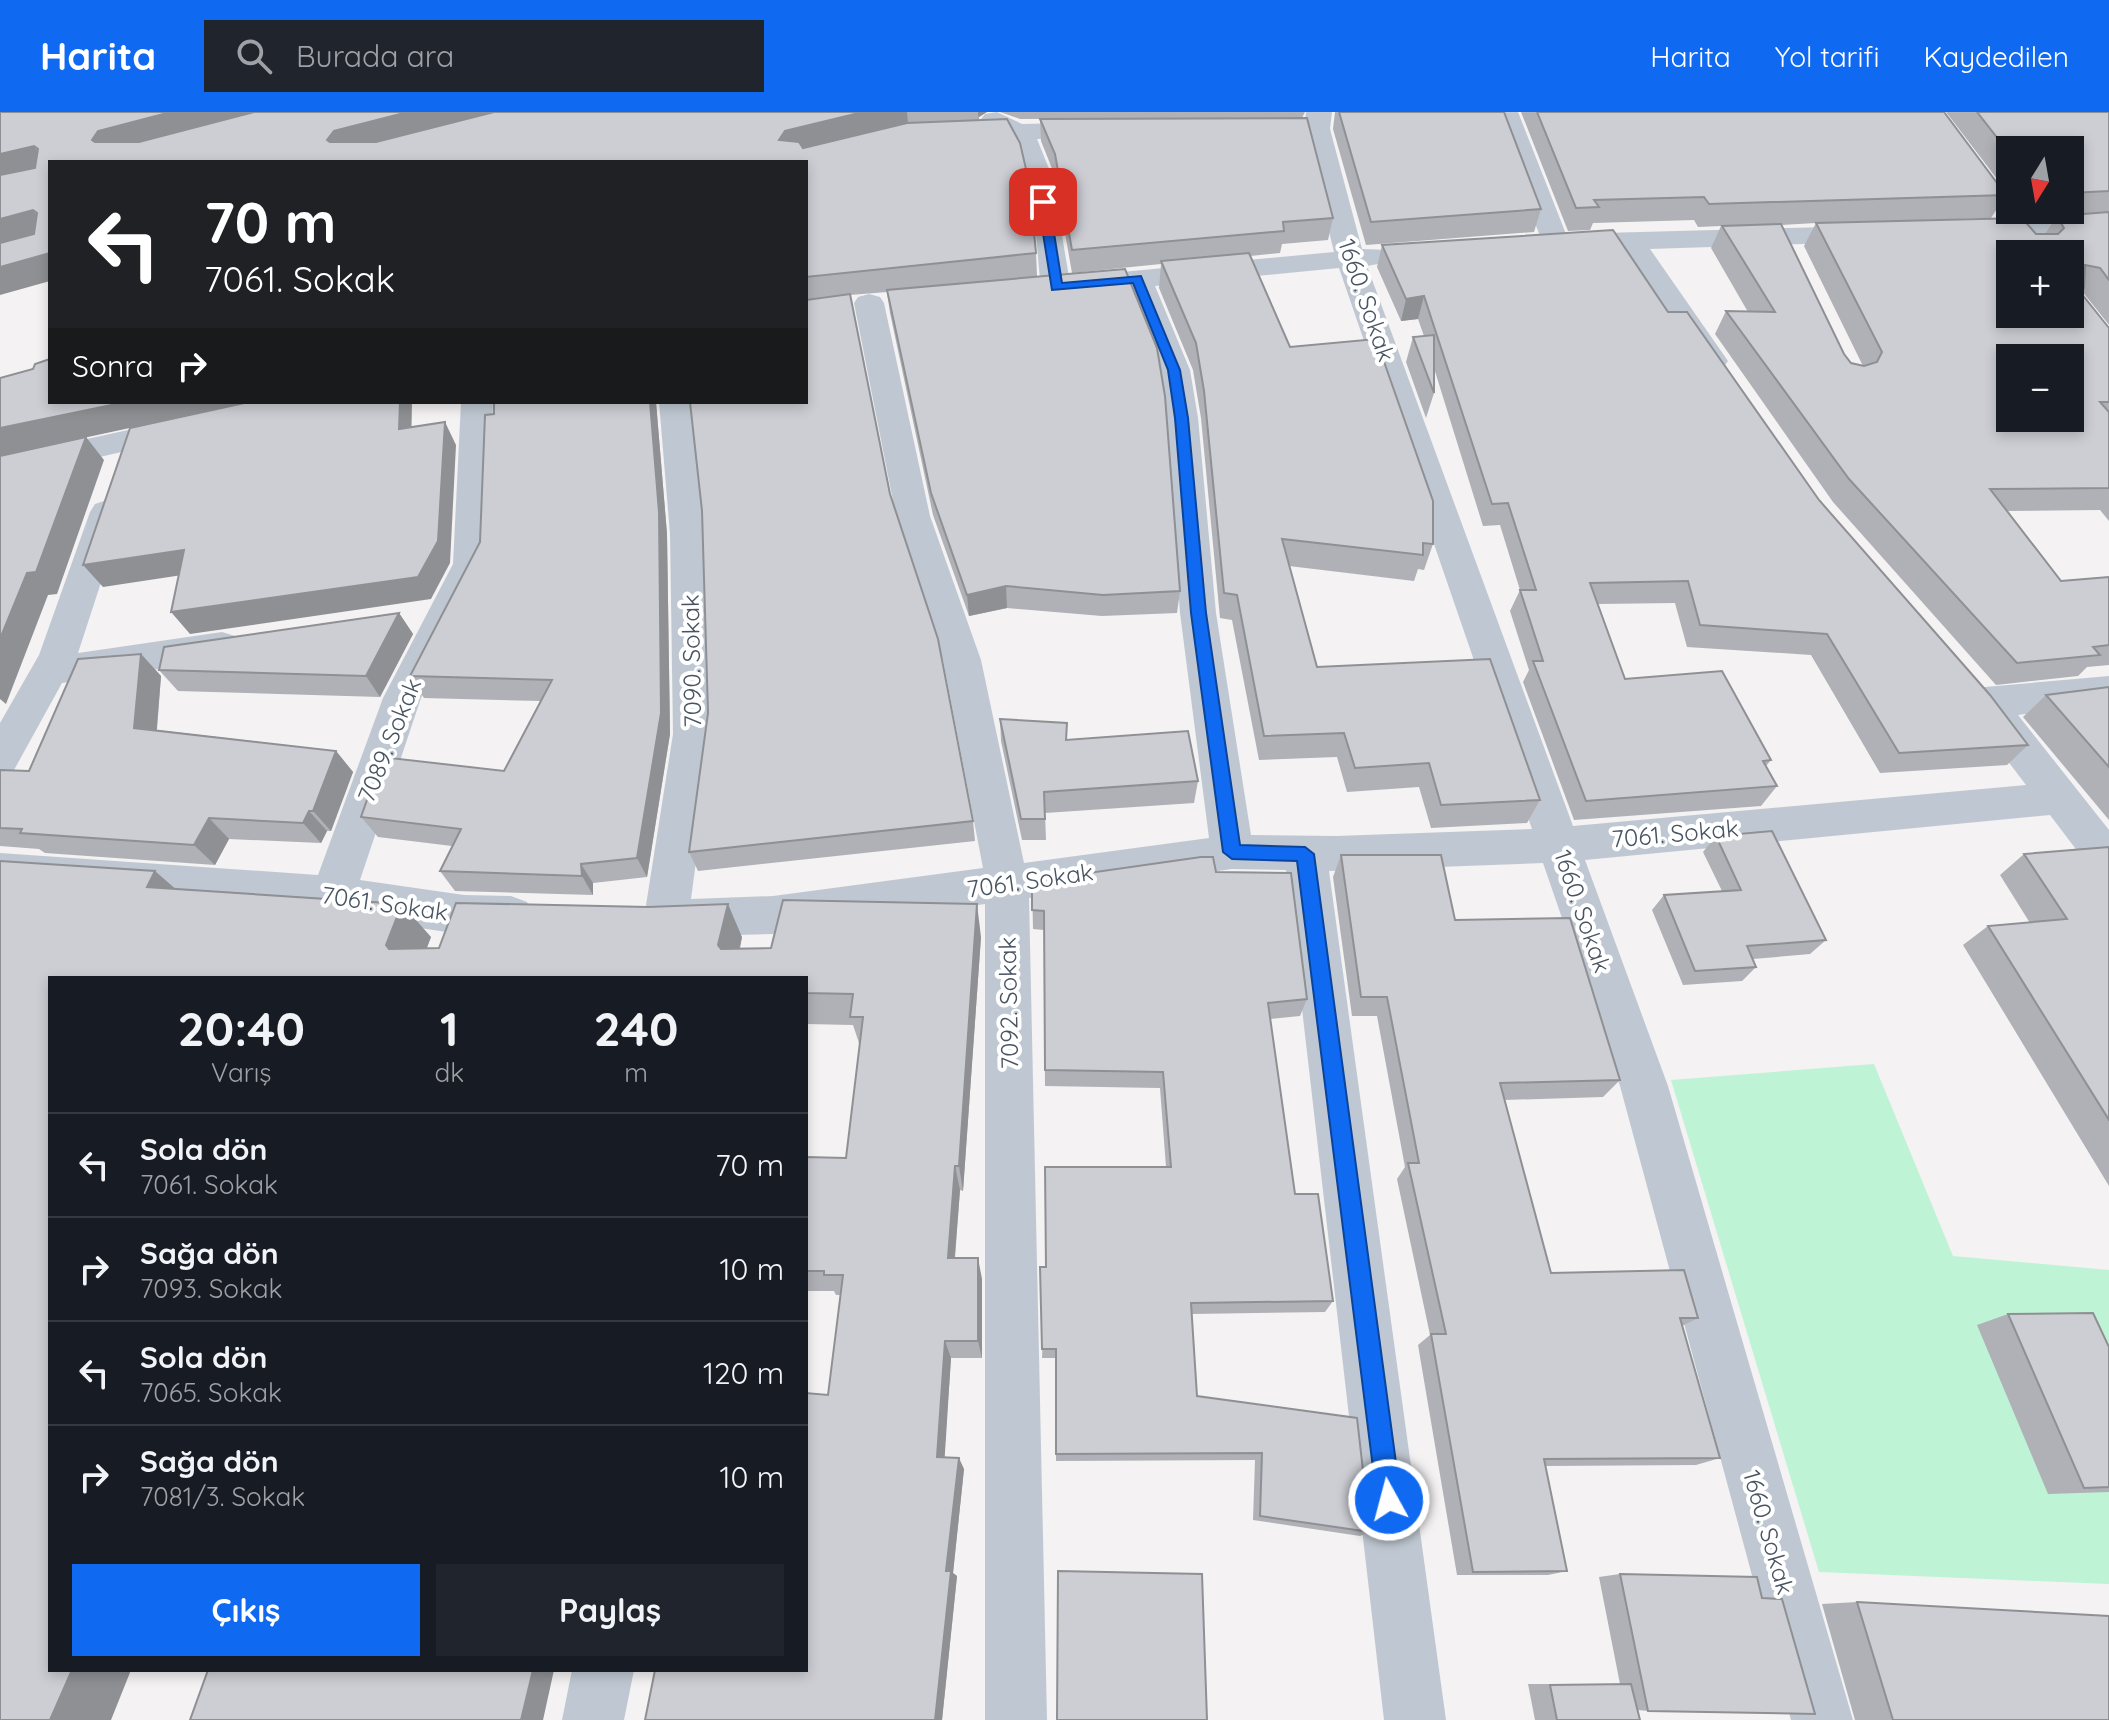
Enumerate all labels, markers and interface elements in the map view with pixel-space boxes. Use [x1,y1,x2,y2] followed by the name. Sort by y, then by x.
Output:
[204,20,764,92] search box
[40,32,156,80] text: Harita
[232,34,276,78] icon: search
[296,37,454,75] text: Burada ara
[1650,39,1731,74] text: Harita
[1775,39,1879,74] text: Yol tarifi
[1923,39,2069,74] text: Kaydedilen
[1996,136,2084,224] north arrow
[1996,136,2084,432] map controls
[1009,168,1077,236] pin
[1021,180,1065,224] icon: arrive
[204,187,336,257] text: 70 m
[72,192,176,296] icon: left
[1332,235,1402,365] street label: 1660. Sokak
[1996,240,2084,328] button: +
[204,256,395,301] text: 7061. Sokak
[170,344,214,388] icon: right
[1996,344,2084,432] button: −
[72,347,154,385] text: Sonra
[675,594,707,728] street label: 7090. Sokak
[351,674,427,806] street label: 7089. Sokak
[1610,813,1740,853] street label: 7061. Sokak
[1548,846,1618,976] street label: 1660. Sokak
[965,856,1095,904] street label: 7061. Sokak
[320,879,450,927] street label: 7061. Sokak
[992,937,1024,1069] street label: 7092. Sokak
[177,998,305,1058] text: 20:40
[440,998,459,1058] text: 1
[594,998,679,1058] text: 240
[211,1056,271,1089] text: Varış
[434,1056,464,1089] text: dk
[624,1056,648,1089] text: m
[140,1130,267,1168] text: Sola dön
[72,1143,116,1187] icon: left
[715,1146,784,1184] text: 70 m
[140,1168,278,1201] text: 7061. Sokak
[140,1234,279,1272] text: Sağa dön
[72,1247,116,1291] icon: right
[720,1250,784,1288] text: 10 m
[140,1272,283,1305] text: 7093. Sokak
[140,1338,267,1376] text: Sola dön
[72,1351,116,1395] icon: left
[703,1354,784,1392] text: 120 m
[140,1376,282,1409] text: 7065. Sokak
[140,1442,279,1480] text: Sağa dön
[72,1455,116,1499] icon: right
[720,1458,784,1496] text: 10 m
[1347,1458,1431,1542] position arrow
[1737,1466,1801,1598] street label: 1660. Sokak
[140,1480,305,1513] text: 7081/3. Sokak
[72,1564,420,1656] button: Çıkış
[436,1564,784,1656] button: Paylaş

